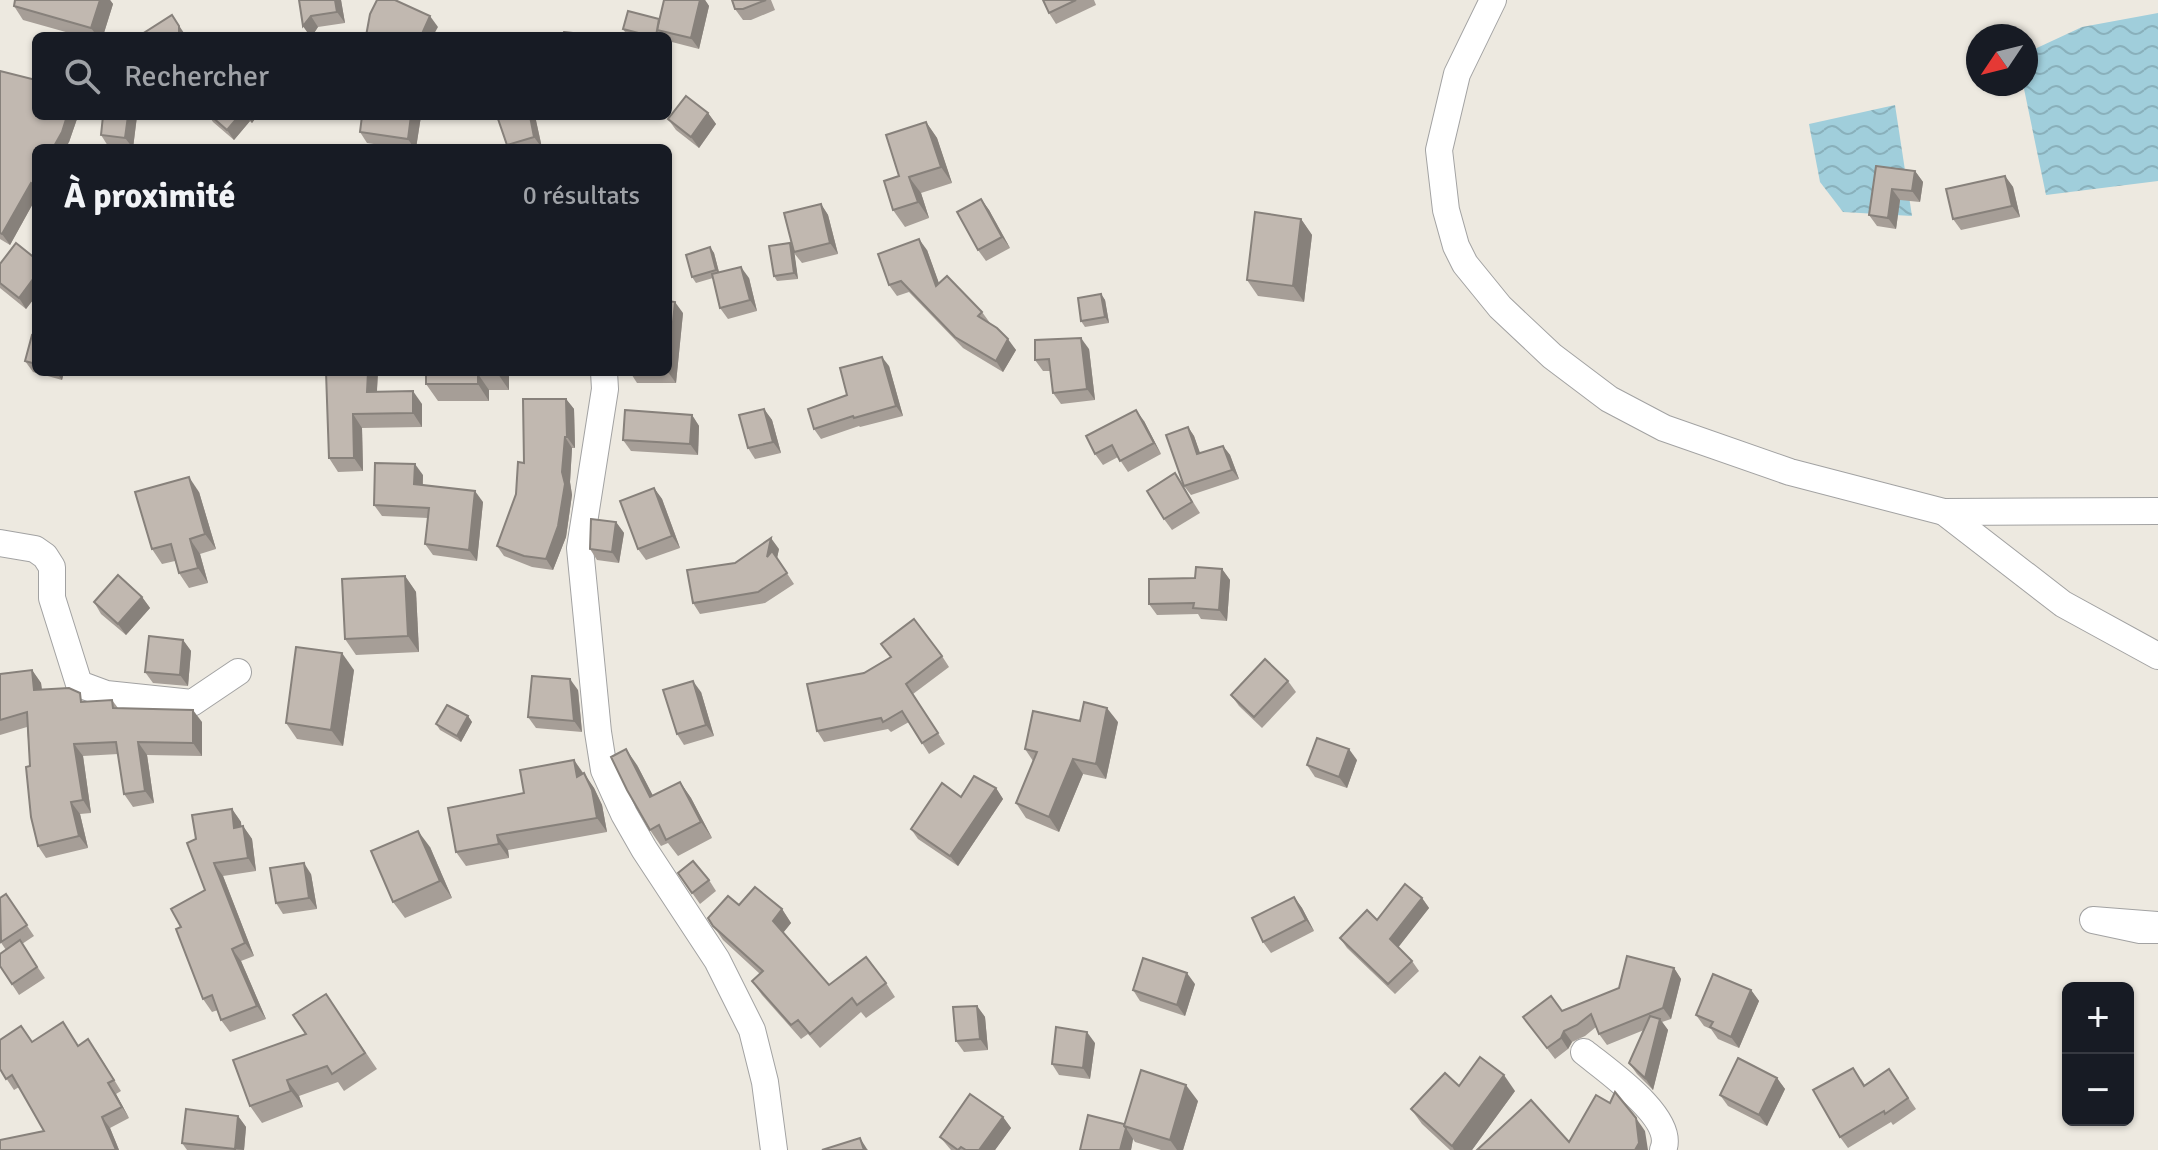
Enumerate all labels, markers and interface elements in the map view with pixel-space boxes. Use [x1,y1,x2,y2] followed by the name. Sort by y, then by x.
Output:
[1966,24,2038,96] north arrow
[32,32,672,120] search box
[60,54,104,98] icon: search
[124,58,269,95] text: Rechercher
[64,175,235,217] text: À proximité
[523,180,640,212] text: 0 résultats
[2062,982,2134,1126] map controls
[2062,982,2134,1054] button: +
[2062,1054,2134,1126] button: −

